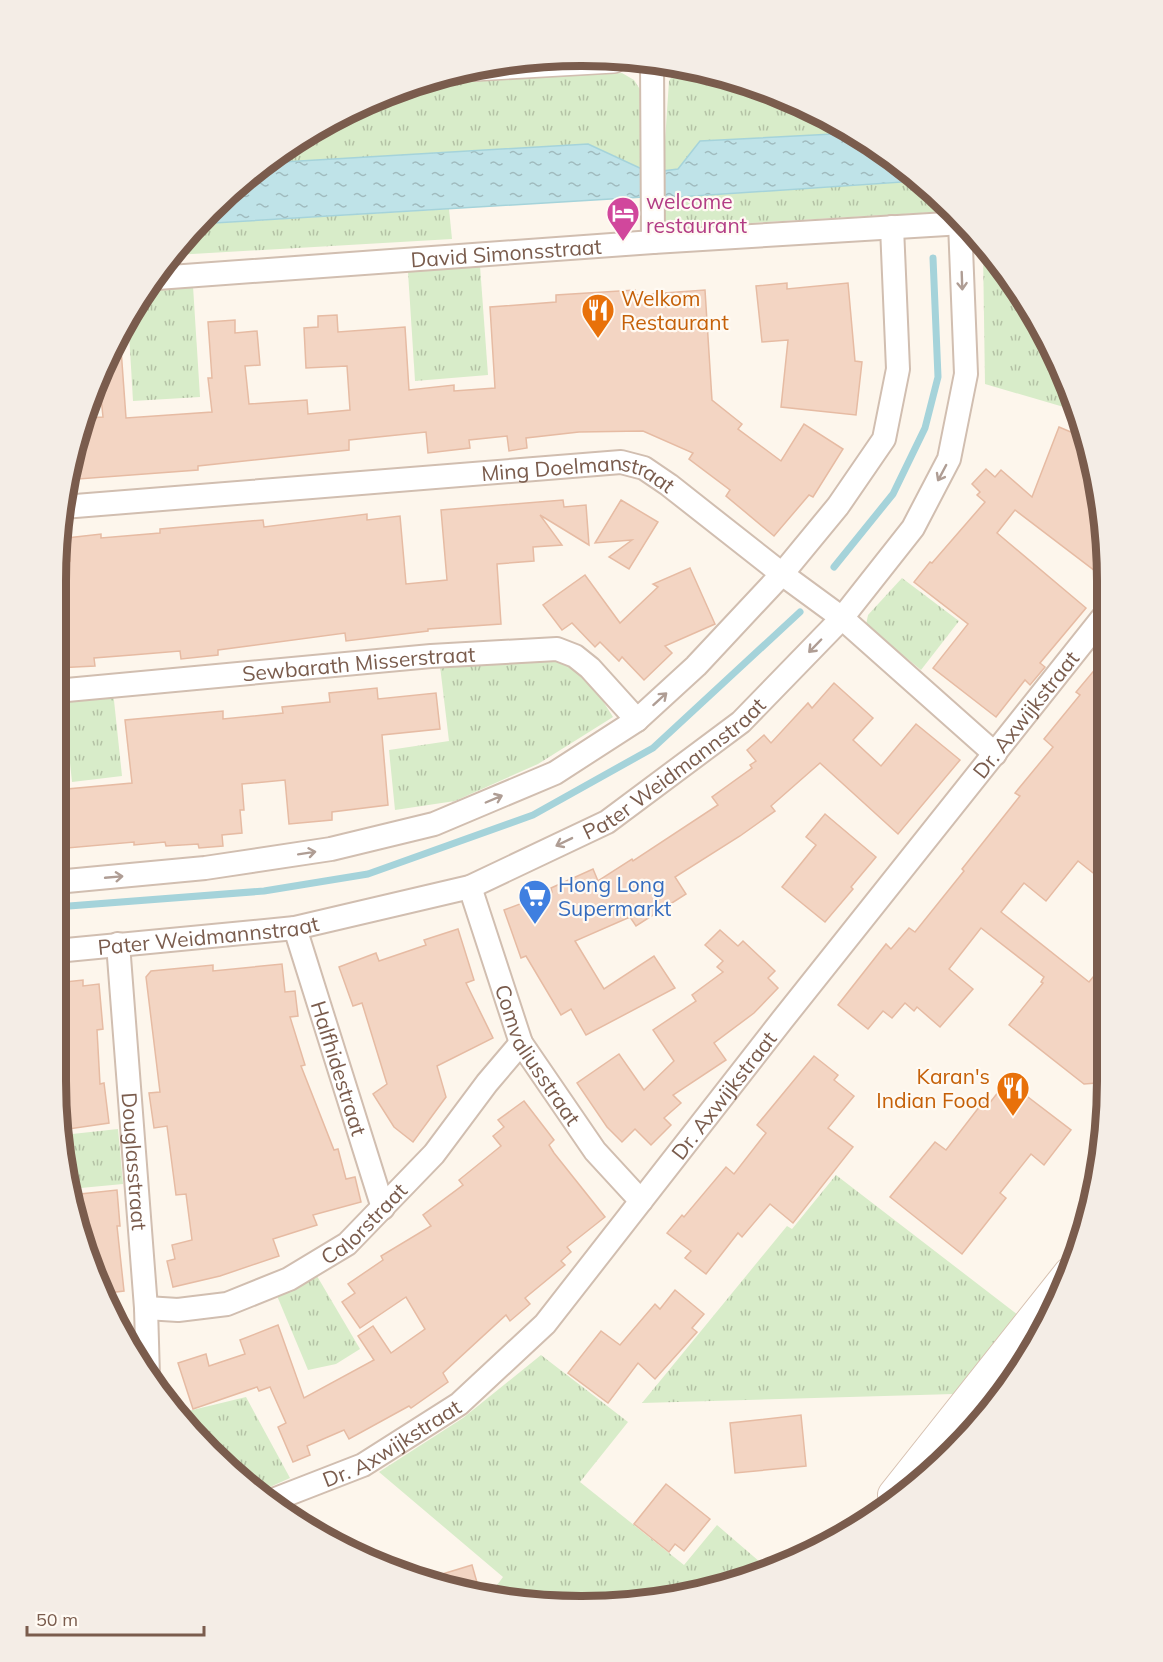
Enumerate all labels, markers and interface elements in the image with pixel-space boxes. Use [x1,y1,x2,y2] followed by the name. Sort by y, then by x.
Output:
[646,188,747,238] place label: welcome restaurant
[605,195,641,242] hotel icon: welcome restaurant
[410,233,603,273] street label: David Simonsstraat
[957,271,968,291] one-way arrow
[621,285,729,335] place label: Welkom Restaurant
[580,292,616,339] restaurant icon: Welkom Restaurant
[480,449,681,498] street label: Ming Doelmanstraat
[936,463,947,481] one-way arrow
[807,638,822,653] one-way arrow
[241,641,476,687] street label: Sewbarath Misserstraat
[967,645,1084,783] street label: Dr. Axwijkstraat
[578,692,771,845] street label: Pater Weidmannstraat
[652,692,667,706] one-way arrow
[484,793,502,804] one-way arrow
[555,837,573,849] one-way arrow
[297,847,317,858] one-way arrow
[103,871,123,882] one-way arrow
[558,871,671,921] place label: Hong Long Supermarkt
[517,878,553,925] supermarket icon: Hong Long Supermarkt
[96,910,321,960] street label: Pater Weidmannstraat
[490,981,586,1130] street label: Comvaliusstraat
[306,998,372,1139] street label: Halfhidestraat
[665,1026,782,1165] street label: Dr. Axwijkstraat
[876,1063,990,1113] place label: Karan's Indian Food
[995,1070,1031,1117] restaurant icon: Karan's Indian Food
[116,1091,153,1231] street label: Douglasstraat
[316,1177,412,1270] street label: Calorstraat
[319,1393,466,1493] street label: Dr. Axwijkstraat
[27,1599,204,1637] scale bar
[36,1608,78,1631] text: 50 m

